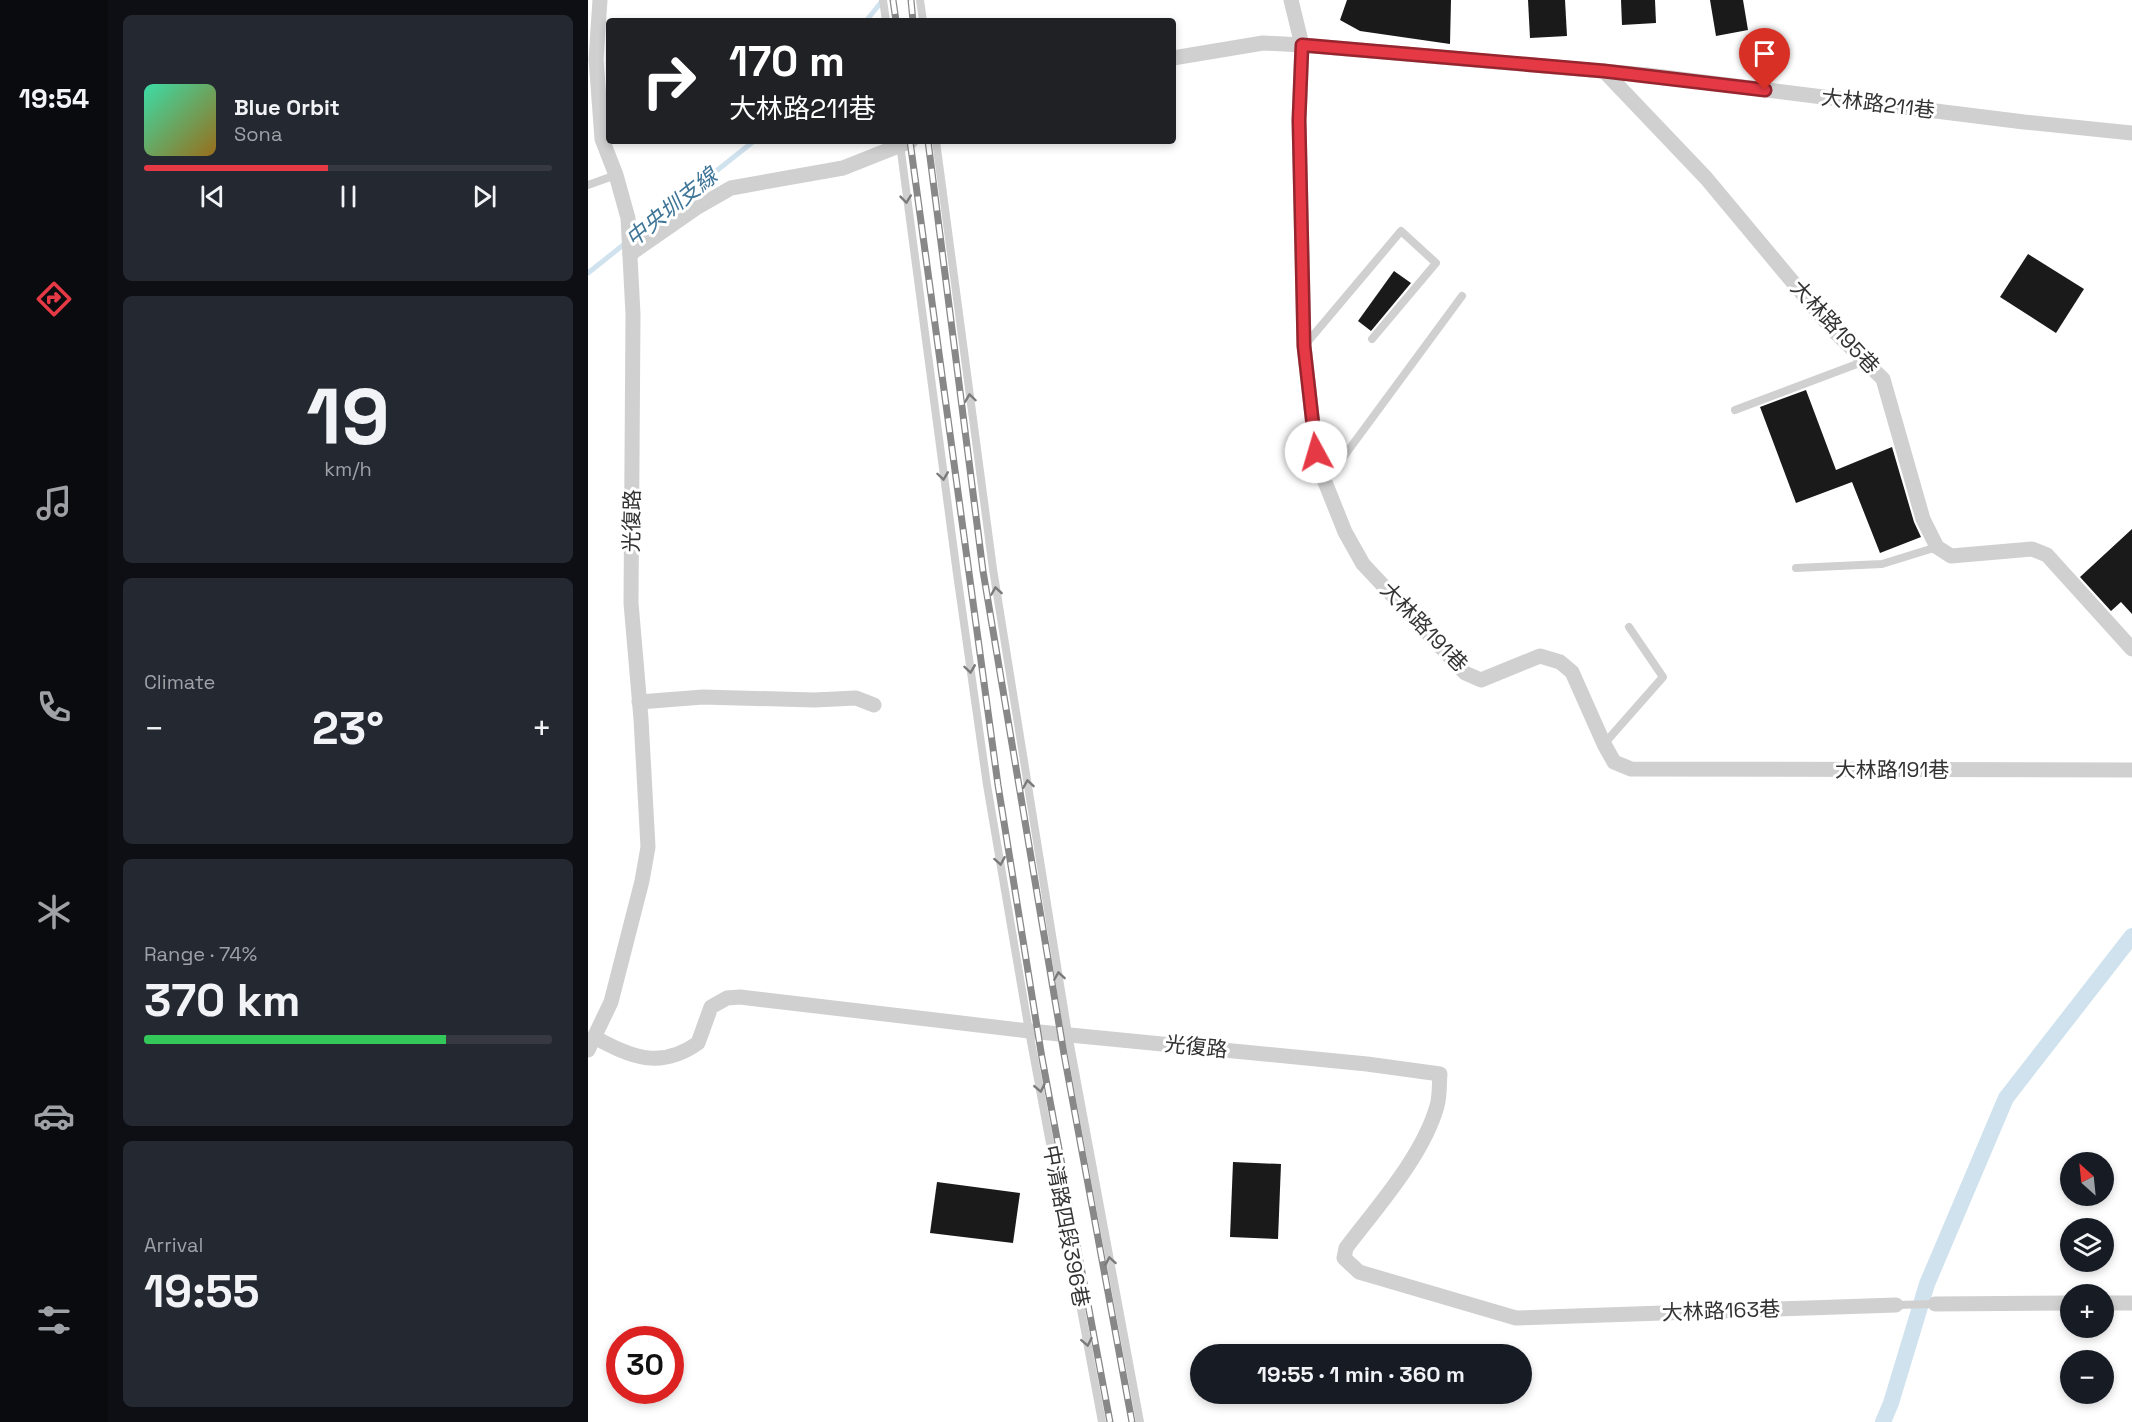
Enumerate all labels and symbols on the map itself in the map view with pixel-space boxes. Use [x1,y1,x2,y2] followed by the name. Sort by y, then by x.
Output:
[1739,28,1790,90] pin
[1820,83,1936,124] street label: 大林路211巷
[619,160,725,252] water label: 中央圳支線
[899,195,912,204] one-way arrow
[1785,274,1886,379] street label: 大林路195巷
[965,393,977,403] one-way arrow
[1284,420,1348,484] position arrow
[937,471,949,480] one-way arrow
[617,489,646,553] street label: 光復路
[1375,576,1474,677] street label: 大林路191巷
[991,587,1003,596] one-way arrow
[964,664,976,673] one-way arrow
[1835,756,1949,783] street label: 大林路191巷
[1022,779,1034,788] one-way arrow
[994,857,1006,866] one-way arrow
[1053,972,1065,981] one-way arrow
[1163,1030,1229,1063] street label: 光復路
[1033,1083,1046,1093] one-way arrow
[1038,1143,1095,1309] street label: 中清路四段396巷
[2060,1152,2114,1206] north arrow
[1104,1257,1117,1267] one-way arrow
[1661,1295,1781,1326] street label: 大林路163巷
[606,1326,684,1404] speed limit sign: 30
[1080,1337,1093,1347] one-way arrow

